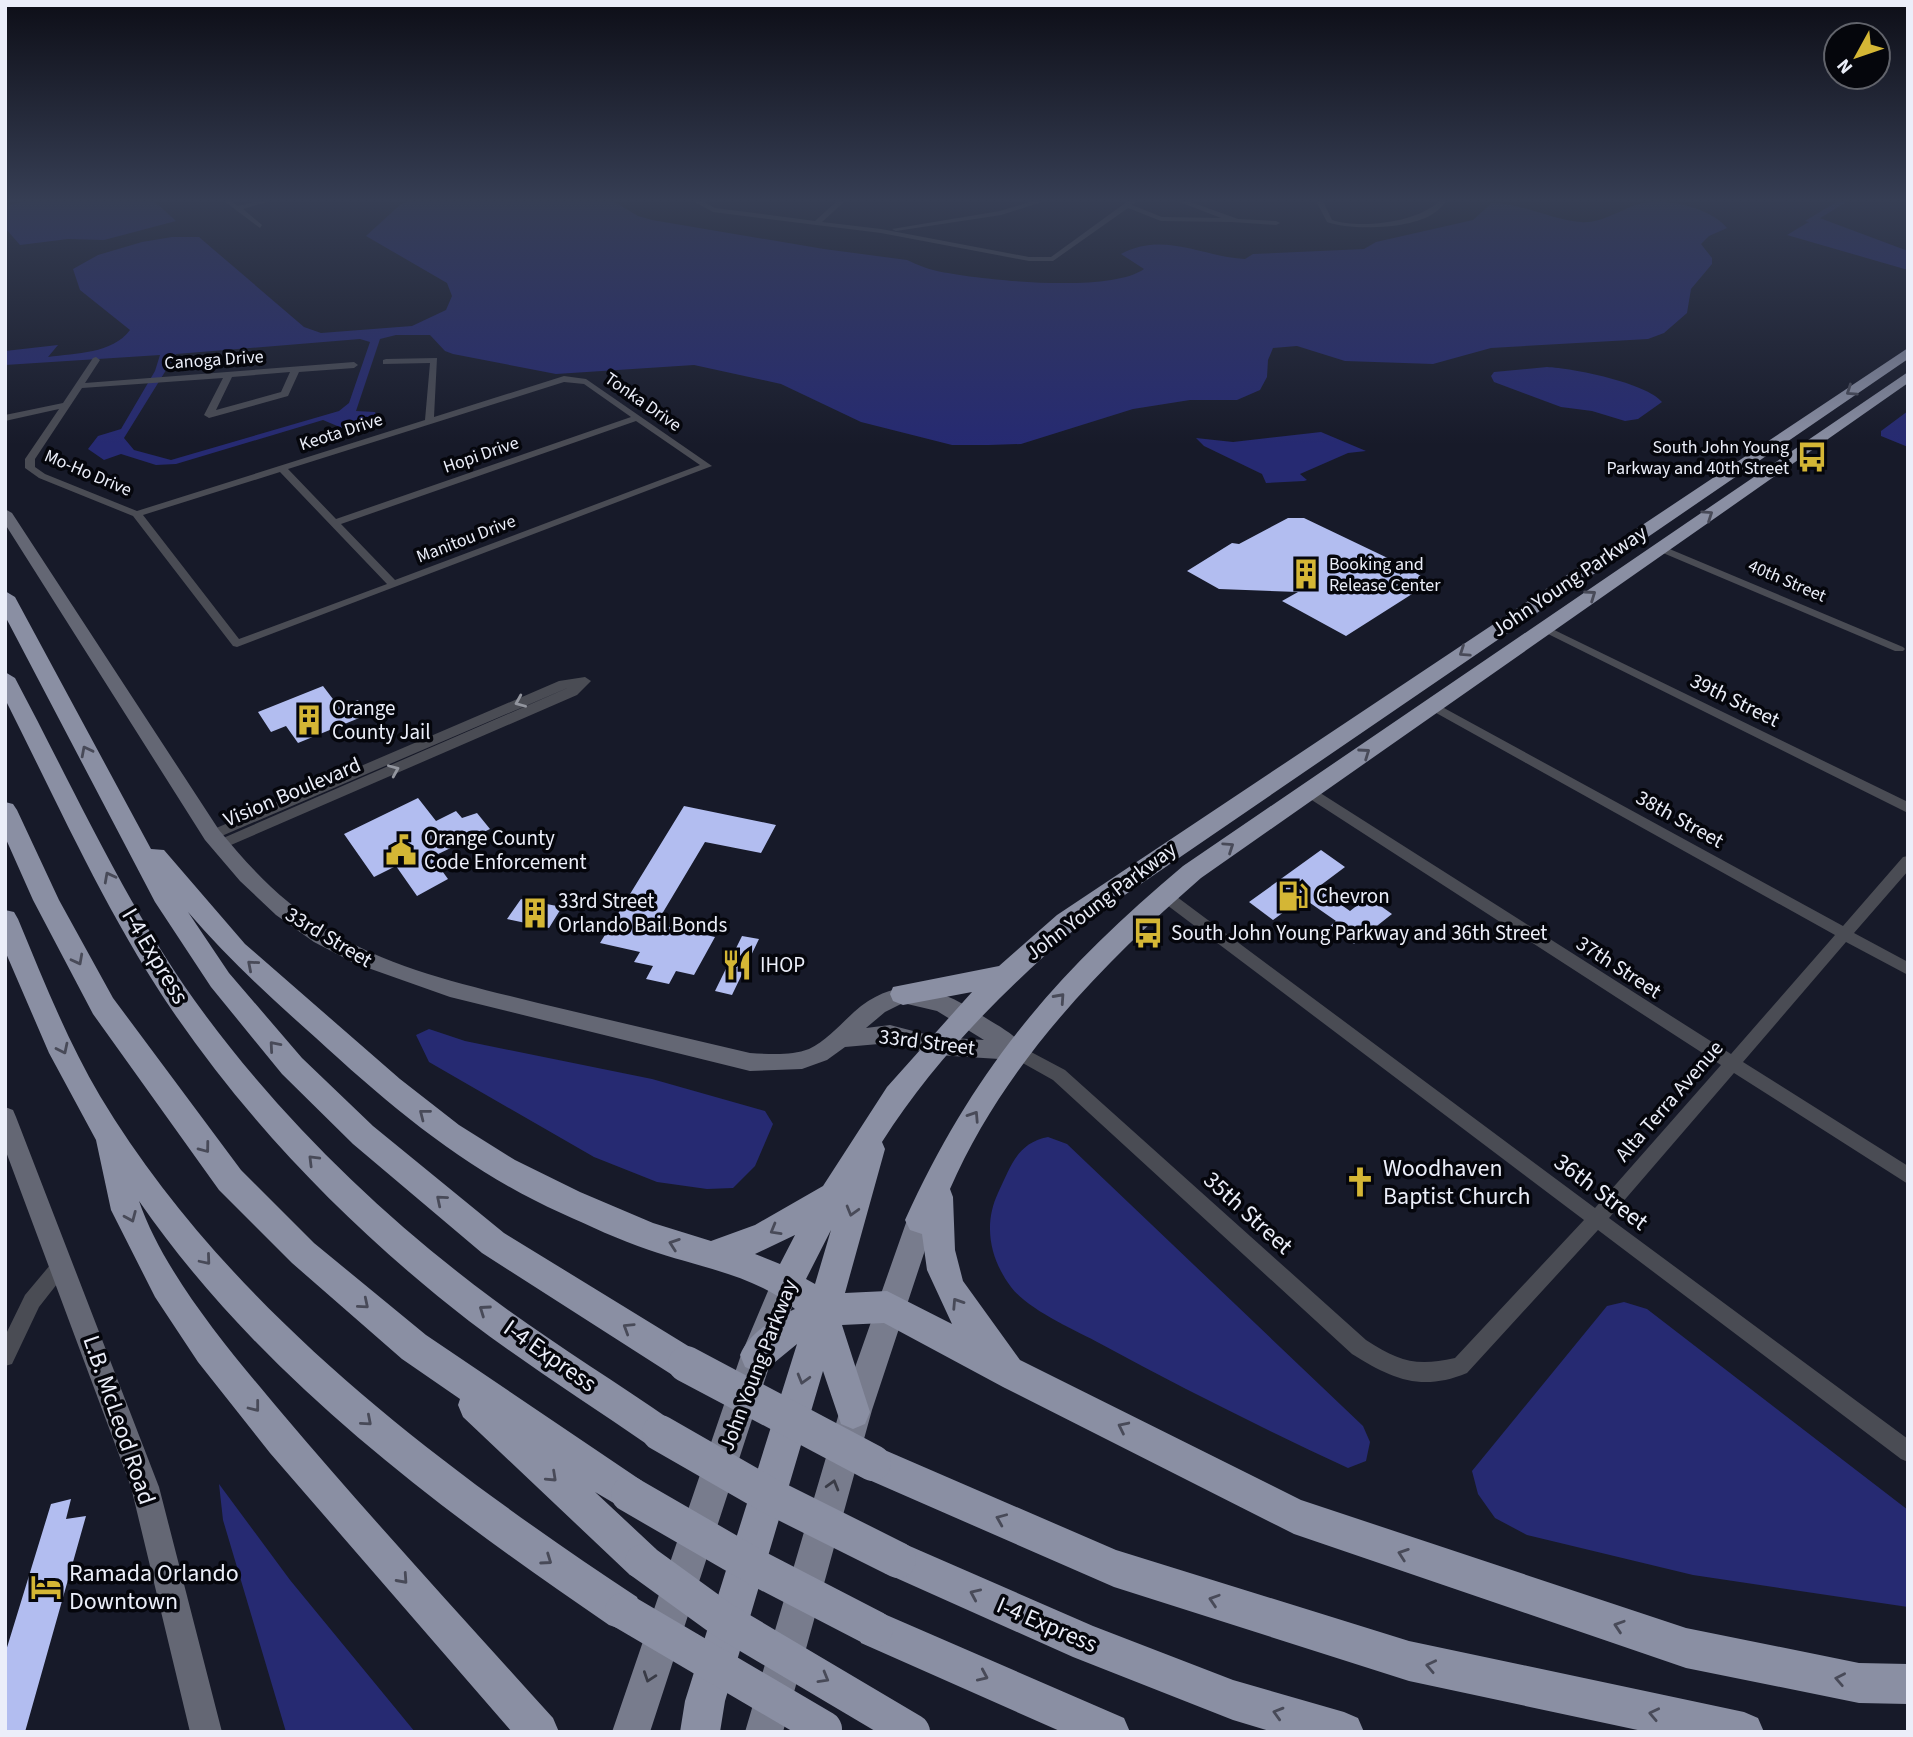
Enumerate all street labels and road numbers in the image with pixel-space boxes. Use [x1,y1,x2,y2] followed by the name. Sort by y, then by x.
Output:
[164,344,265,376] street label: Canoga Drive
[600,366,686,438] street label: Tonka Drive
[296,407,386,457] street label: Keota Drive
[440,430,522,480] street label: Hopi Drive
[40,443,136,503] street label: Mo-Ho Drive
[413,509,519,569] street label: Manitou Drive
[1485,518,1653,644] street label: John Young Parkway
[1744,553,1830,609] street label: 40th Street
[1685,665,1785,735] street label: 39th Street
[219,750,365,834] street label: Vision Boulevard
[1631,783,1729,855] street label: 38th Street
[1020,834,1183,968] street label: John Young Parkway
[280,899,378,975] street label: 33rd Street
[113,901,197,1011] street label: I-4 Express
[1570,928,1668,1006] street label: 37th Street
[877,1021,977,1063] street label: 33rd Street
[1608,1034,1730,1168] street label: Alta Terra Avenue
[1547,1145,1655,1239] street label: 36th Street
[1195,1163,1301,1263] street label: 35th Street
[712,1275,805,1455] street label: John Young Parkway
[496,1311,604,1401] street label: I-4 Express
[74,1331,164,1509] street label: L.B. McLeod Road
[991,1588,1103,1662] street label: I-4 Express

